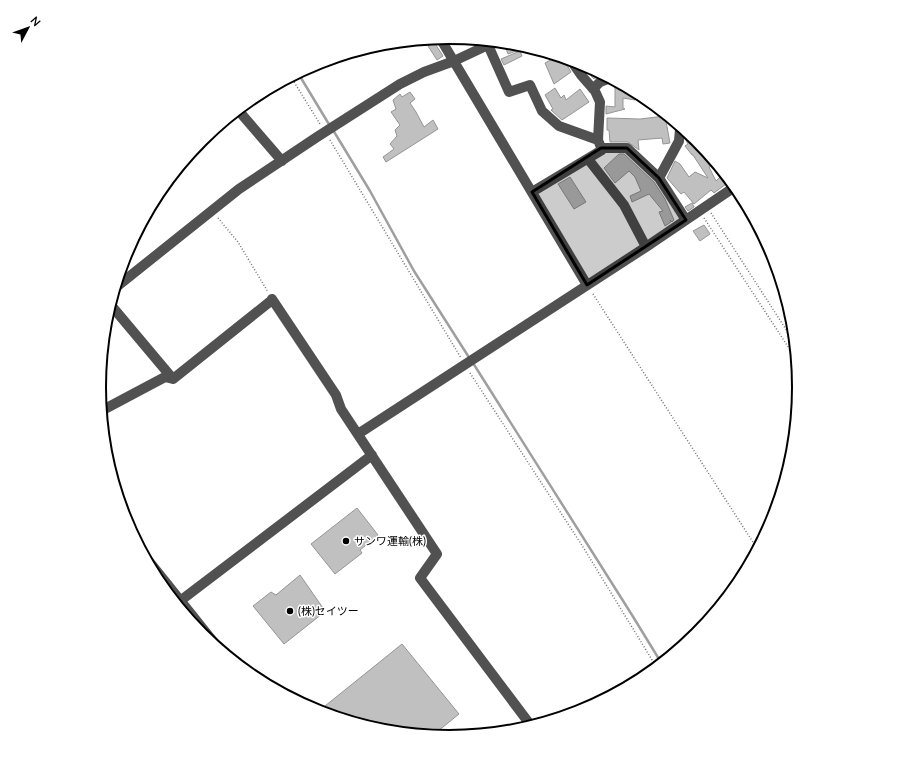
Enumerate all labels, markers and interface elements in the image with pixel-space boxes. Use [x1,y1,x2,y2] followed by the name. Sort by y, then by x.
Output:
[8,8,48,48] north arrow
[28,14,44,29] text: N
[354,534,426,547] place label: サンワ運輸(株)
[341,536,351,546] marker: サンワ運輸(株)
[298,604,359,617] place label: (株)セイツー
[285,606,295,616] marker: (株)セイツー

